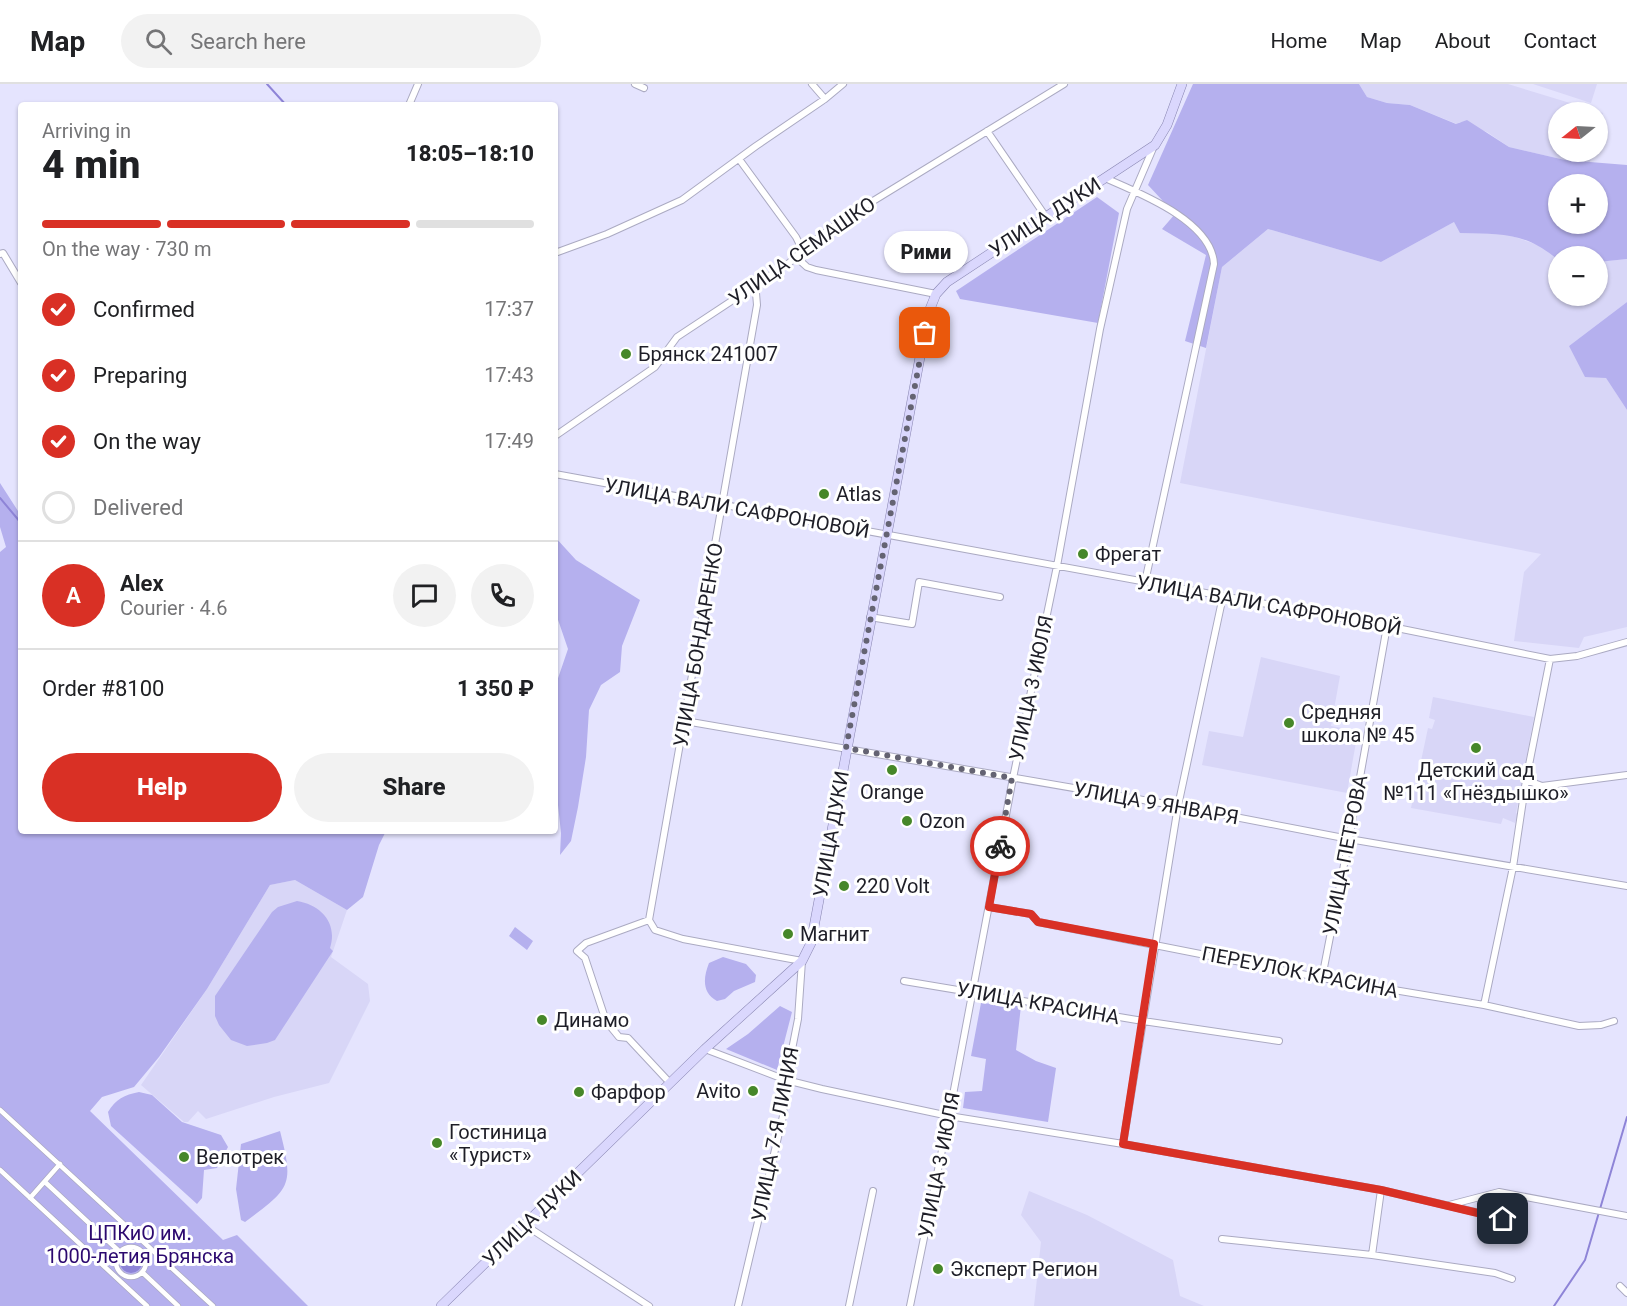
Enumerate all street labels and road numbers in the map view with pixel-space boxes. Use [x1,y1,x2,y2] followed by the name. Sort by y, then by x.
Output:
[985,172,1105,262] street label: УЛИЦА ДУКИ
[724,191,880,311] street label: УЛИЦА СЕМАШКО
[603,473,871,543] street label: УЛИЦА ВАЛИ САФРОНОВОЙ
[668,541,728,749] street label: УЛИЦА БОНДАРЕНКО
[1135,570,1403,640] street label: УЛИЦА ВАЛИ САФРОНОВОЙ
[1004,613,1058,763] street label: УЛИЦА 3 ИЮЛЯ
[808,769,854,899] street label: УЛИЦА ДУКИ
[1318,773,1372,937] street label: УЛИЦА ПЕТРОВА
[1072,777,1240,829] street label: УЛИЦА 9 ЯНВАРЯ
[1200,941,1400,1003] street label: ПЕРЕУЛОК КРАСИНА
[955,977,1121,1029] street label: УЛИЦА КРАСИНА
[746,1045,804,1223] street label: УЛИЦА 7-Я ЛИНИЯ
[913,1090,965,1240] street label: УЛИЦА 3 ИЮЛЯ
[478,1165,586,1271] street label: УЛИЦА ДУКИ

